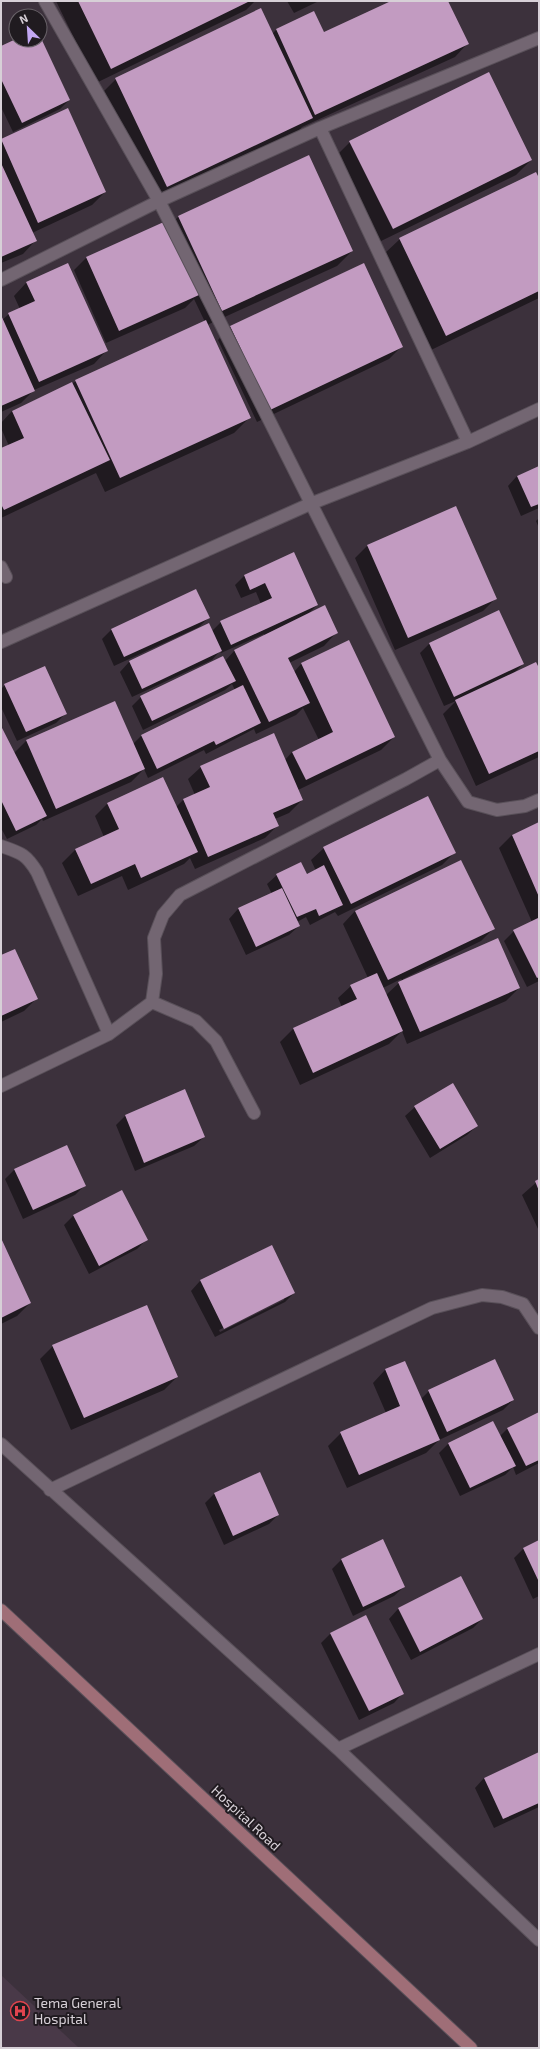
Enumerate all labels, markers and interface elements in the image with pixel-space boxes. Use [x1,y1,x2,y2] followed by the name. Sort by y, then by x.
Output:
[8,8,48,48] north arrow
[17,11,30,26] text: N
[208,1781,284,1854] street label: Hospital Road
[34,1994,121,2027] place label: Tema General Hospital
[9,2000,31,2022] hospital icon: Tema General Hospital

